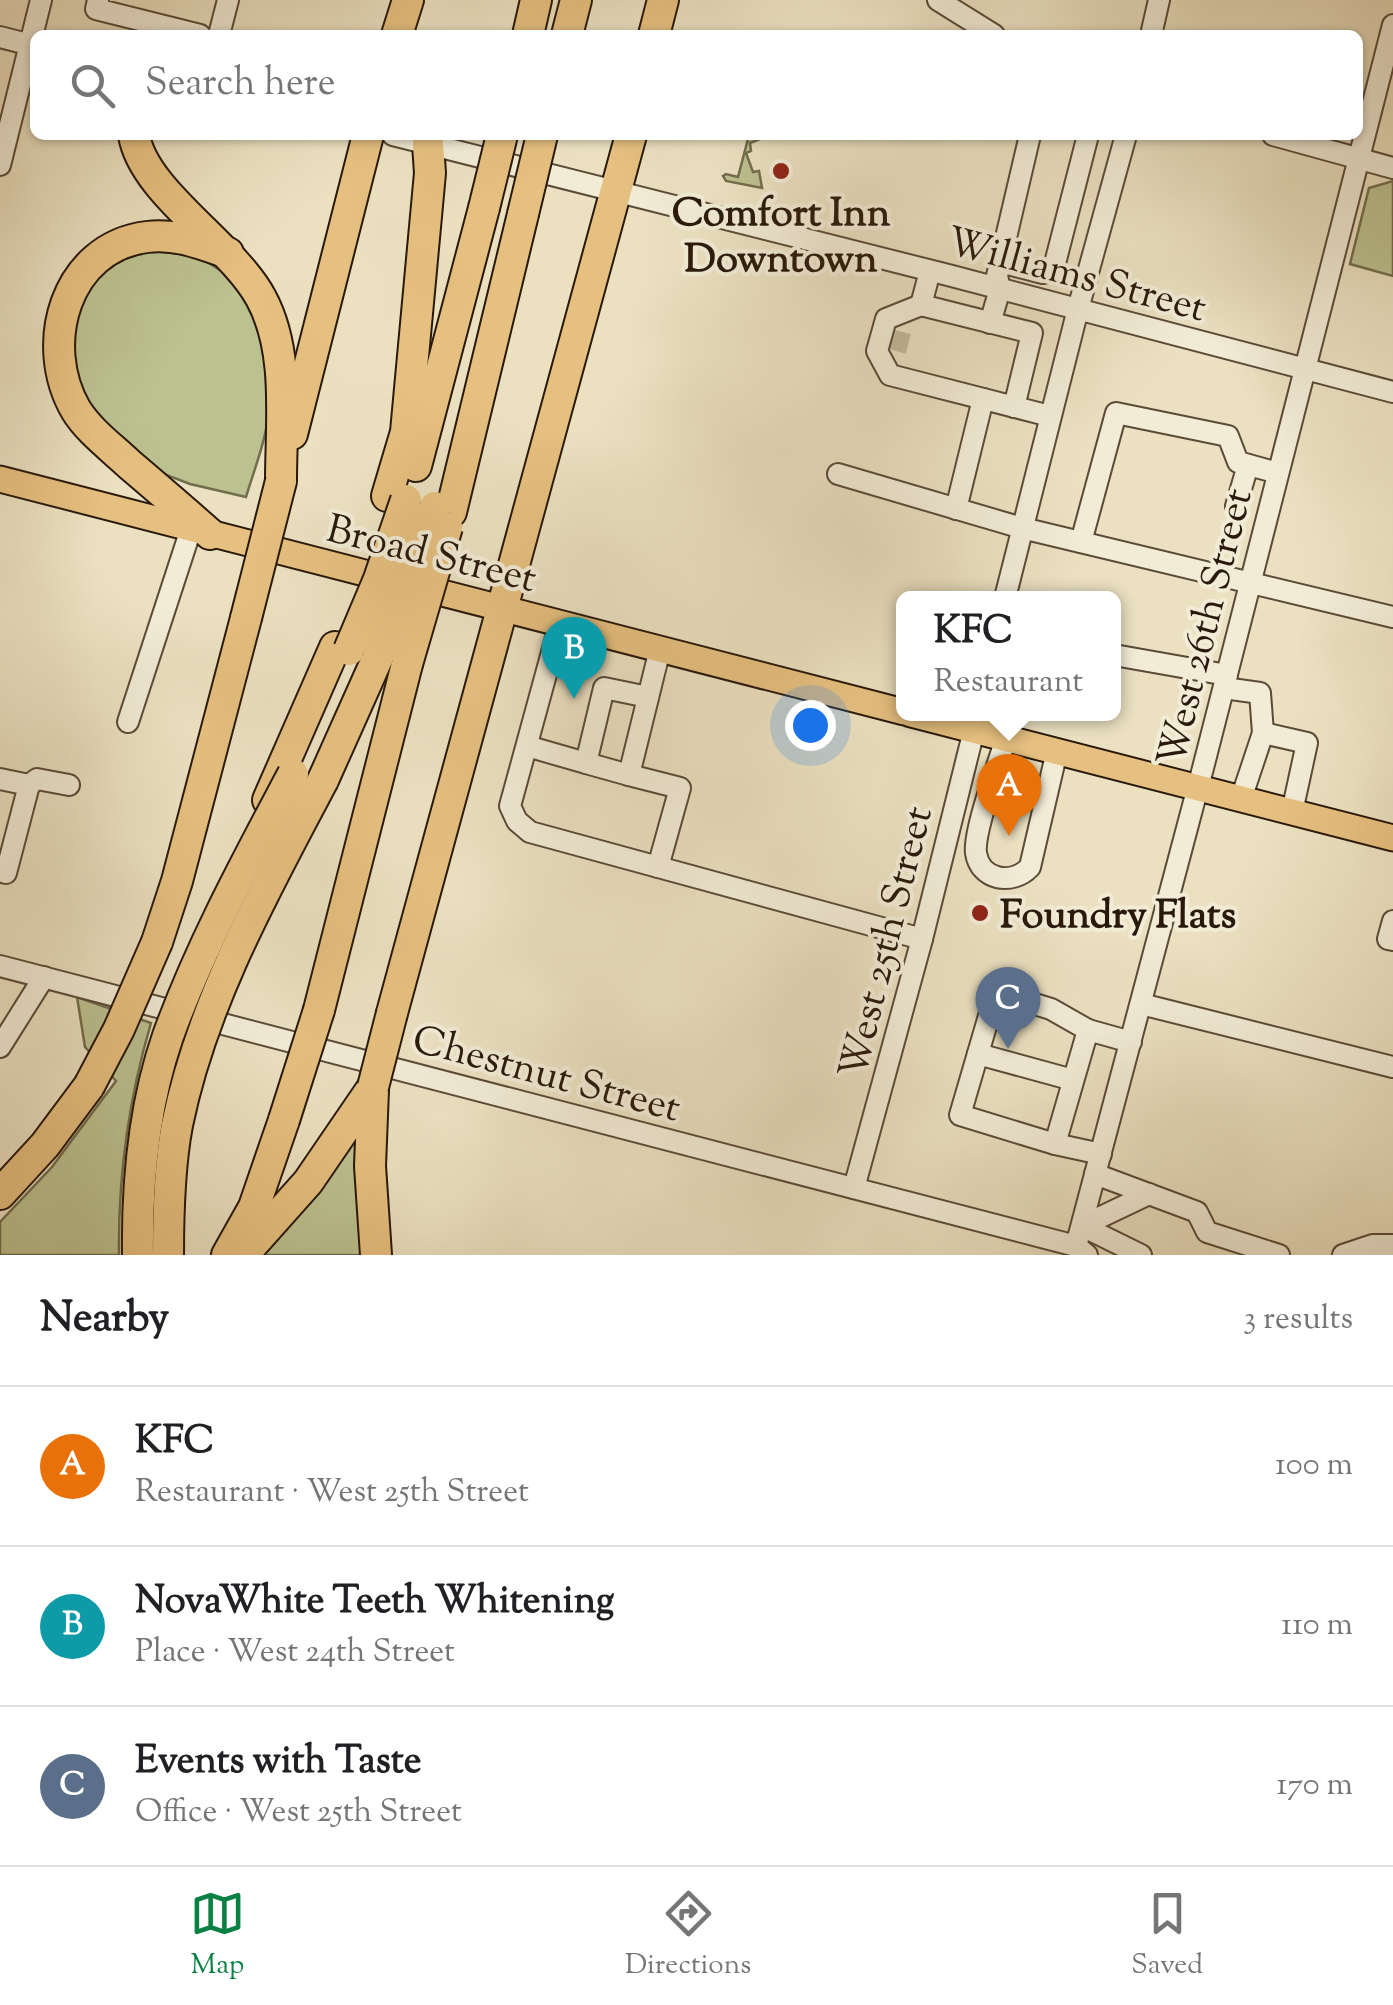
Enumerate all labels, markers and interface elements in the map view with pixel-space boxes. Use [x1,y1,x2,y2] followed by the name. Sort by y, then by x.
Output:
[30,30,1363,140] search box
[65,58,120,113] icon: search
[145,58,336,112] text: Search here
[770,160,792,182] marker: Comfort Inn Downtown
[672,187,891,290] place label: Comfort Inn Downtown
[940,215,1212,339] street label: Williams Street
[1145,483,1270,773] street label: West 26th Street
[320,503,542,610] street label: Broad Street
[896,591,1121,721] popup
[934,606,1013,660] text: KFC
[542,616,606,699] pin: B
[934,660,1083,706] text: Restaurant
[785,700,836,751] your location
[976,754,1042,836] pin: A
[827,801,950,1085] street label: West 25th Street
[1000,889,1236,946] place label: Foundry Flats
[969,902,991,924] marker: Foundry Flats
[976,966,1040,1049] pin: C
[406,1013,686,1140] street label: Chestnut Street
[40,1290,169,1350] text: Nearby
[1243,1297,1353,1343] text: 3 results
[135,1416,214,1470] text: KFC
[60,1443,85,1489] text: A
[1275,1443,1353,1489] text: 100 m
[135,1470,529,1516] text: Restaurant · West 25th Street
[135,1576,614,1630] text: NovaWhite Teeth Whitening
[62,1603,83,1649] text: B
[1281,1603,1353,1649] text: 110 m
[135,1630,455,1676] text: Place · West 24th Street
[135,1736,421,1790] text: Events with Taste
[60,1763,85,1809] text: C
[1276,1763,1353,1809] text: 170 m
[135,1790,462,1836] text: Office · West 25th Street
[190,1886,245,1986] tab: Map
[625,1886,751,1986] tab: Directions
[1131,1886,1203,1986] tab: Saved

